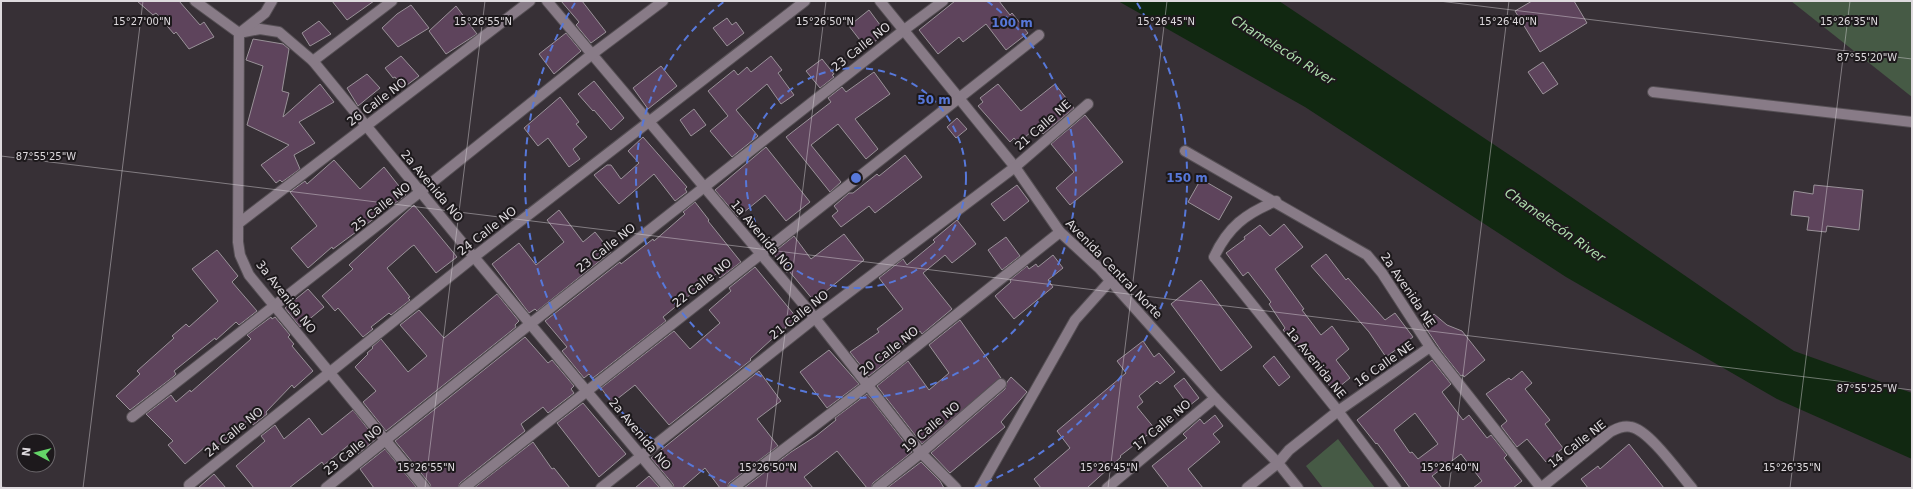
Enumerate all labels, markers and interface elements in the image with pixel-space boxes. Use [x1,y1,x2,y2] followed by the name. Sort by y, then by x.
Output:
[1229,12,1339,89] water label: Chamelecón River
[113,16,171,27] text: 15°27'00"N
[454,16,512,27] text: 15°26'55"N
[796,16,854,27] text: 15°26'50"N
[991,16,1033,30] text: 100 m
[1137,16,1195,27] text: 15°26'45"N
[1479,16,1537,27] text: 15°26'40"N
[1820,16,1878,27] text: 15°26'35"N
[829,20,893,74] street label: 23 Calle NO
[1837,52,1897,63] text: 87°55'20"W
[344,75,410,129] street label: 26 Calle NO
[917,93,951,107] text: 50 m
[1012,97,1074,153] street label: 21 Calle NE
[398,147,466,225] street label: 2a Avenida NO
[16,151,76,162] text: 87°55'25"W
[849,171,863,185] centre of rings
[1166,171,1208,185] text: 150 m
[349,180,413,234] street label: 25 Calle NO
[1502,185,1609,266] water label: Chamelecón River
[728,197,796,275] street label: 1a Avenida NO
[455,204,519,258] street label: 24 Calle NO
[1063,216,1165,322] street label: Avenida Central Norte
[574,221,638,275] street label: 23 Calle NO
[1378,250,1438,330] street label: 2a Avenida NE
[670,256,734,310] street label: 22 Calle NO
[253,258,319,336] street label: 3a Avenida NO
[767,288,831,342] street label: 21 Calle NO
[857,324,921,378] street label: 20 Calle NO
[1283,325,1349,401] street label: 1a Avenida NE
[1352,338,1416,390] street label: 16 Calle NE
[1837,383,1897,394] text: 87°55'25"W
[606,395,674,473] street label: 2a Avenida NO
[1130,397,1194,453] street label: 17 Calle NO
[899,399,963,455] street label: 19 Calle NO
[202,404,266,460] street label: 24 Calle NO
[1545,417,1609,471] street label: 14 Calle NE
[321,422,385,478] street label: 23 Calle NO
[16,433,56,473] north arrow
[20,446,34,457] text: N
[397,462,455,473] text: 15°26'55"N
[739,462,797,473] text: 15°26'50"N
[1080,462,1138,473] text: 15°26'45"N
[1421,462,1479,473] text: 15°26'40"N
[1763,462,1821,473] text: 15°26'35"N

